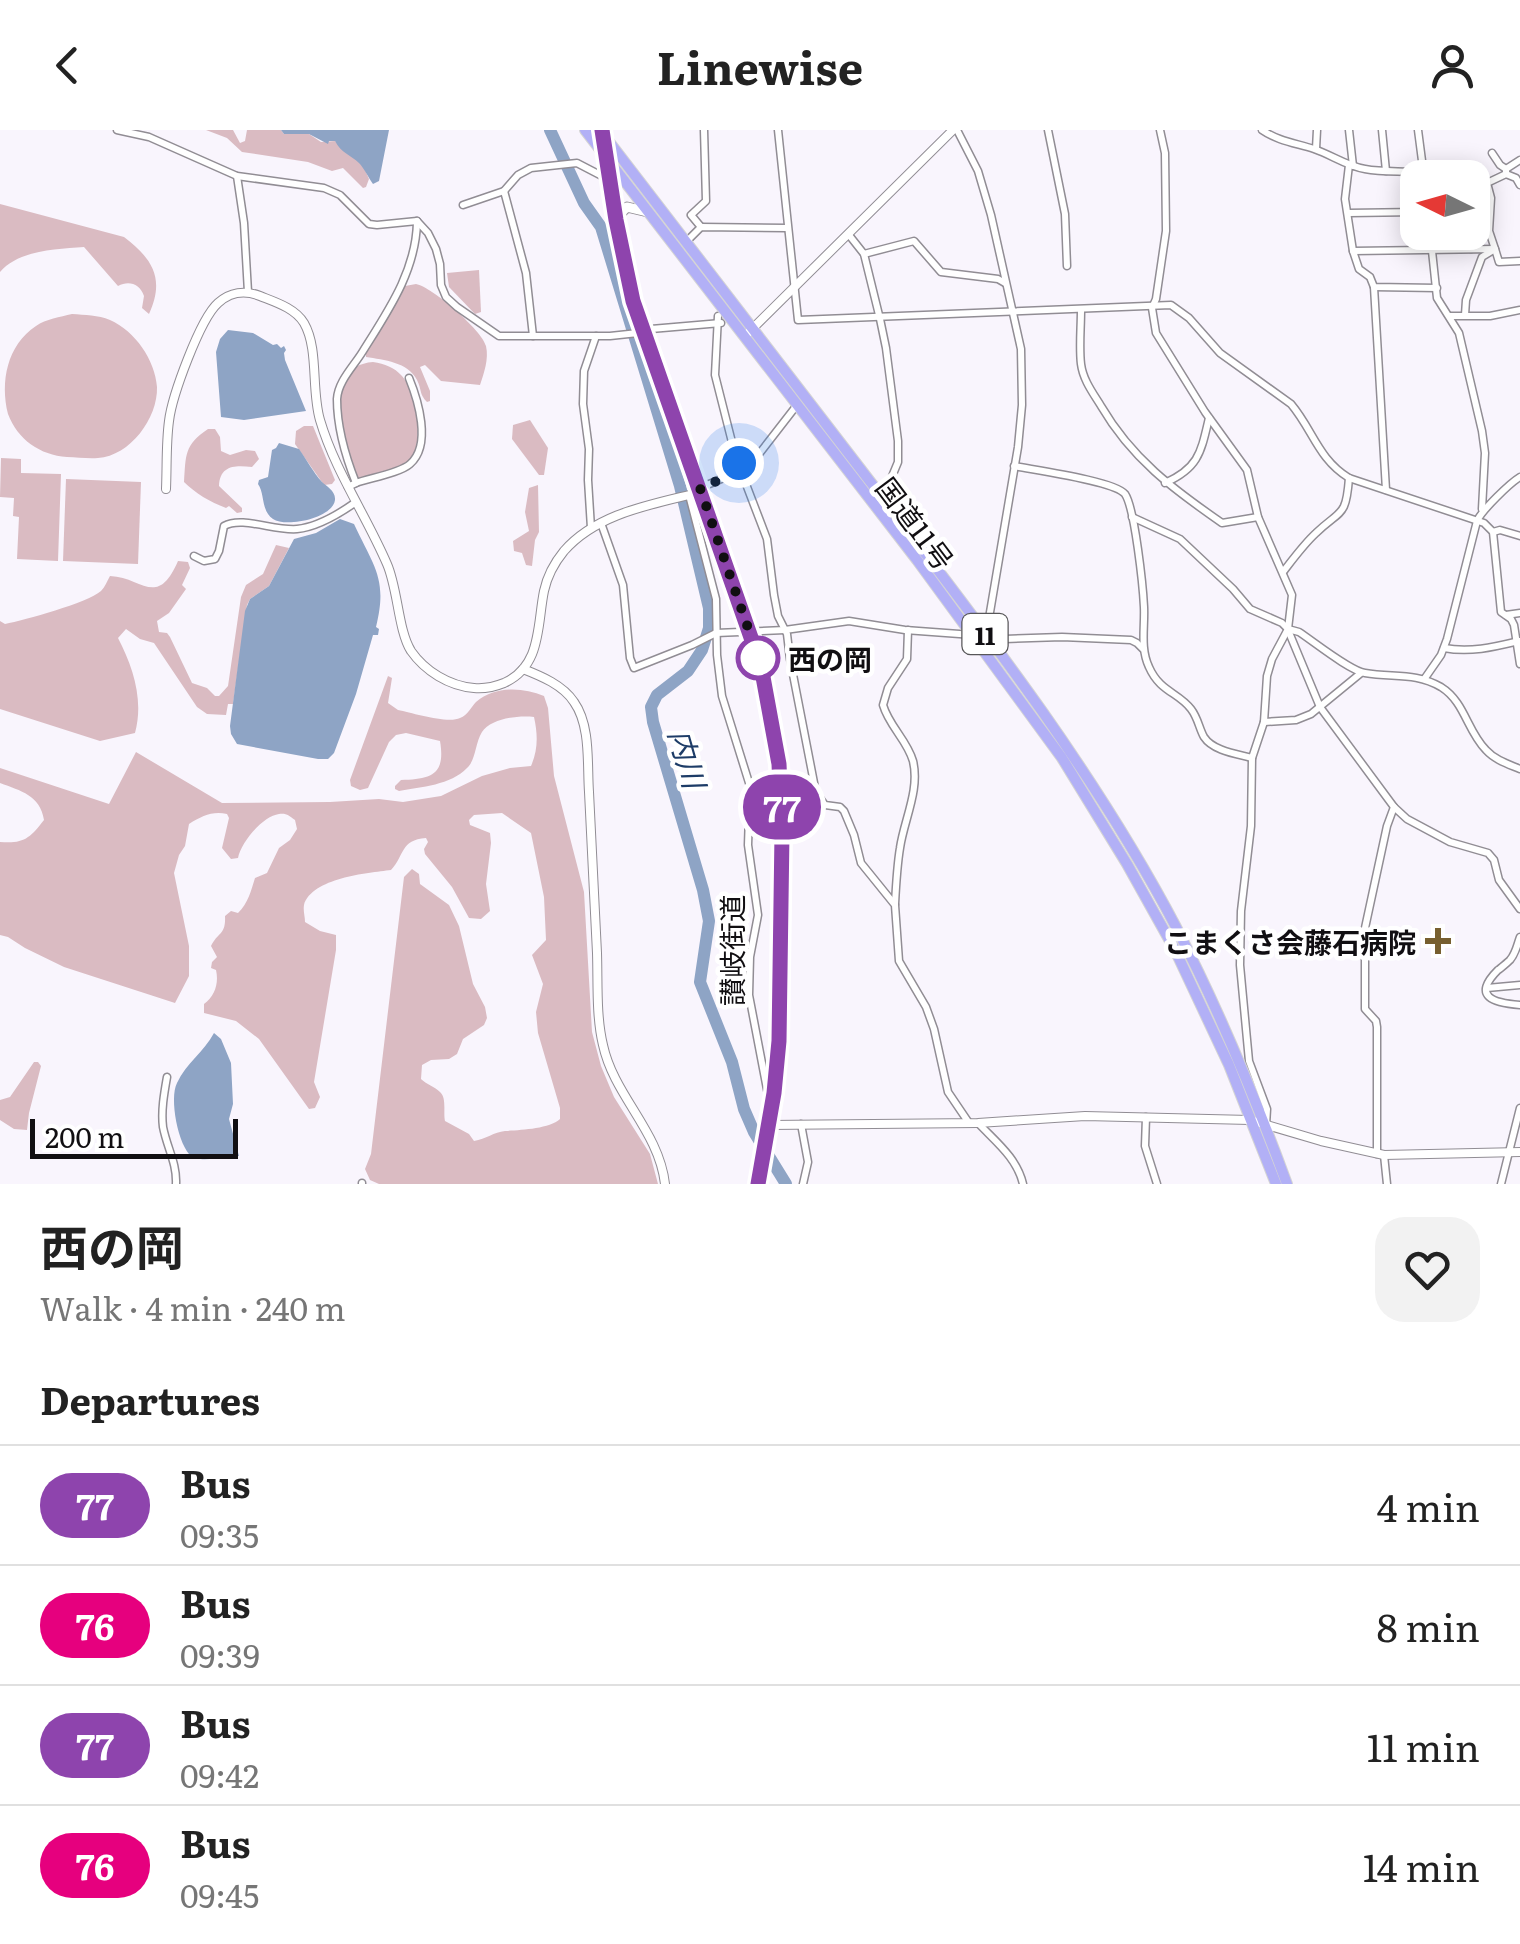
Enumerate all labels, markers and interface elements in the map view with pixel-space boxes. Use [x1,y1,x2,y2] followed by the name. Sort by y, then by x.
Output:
[657,32,863,99] text: Linewise
[40,38,95,93] icon: back
[1425,38,1480,93] icon: person
[1400,160,1490,250] north arrow
[1400,160,1490,250] map controls
[714,438,764,488] your location
[867,468,965,578] street label: 国道11号
[962,614,1008,654] road number: 11
[737,637,779,679] marker: 西の岡
[788,637,872,679] place label: 西の岡
[660,723,719,796] water label: 内川
[737,774,827,840] line badge: 77
[763,781,801,833] text: 77
[710,894,752,1006] street label: 讃岐街道
[1164,920,1416,962] place label: こまくさ会藤石病院
[1425,928,1451,954] marker: こまくさ会藤石病院
[30,1114,238,1158] scale bar
[45,1115,124,1157] text: 200 m
[40,1210,184,1281] text: 西の岡
[1375,1217,1480,1322] button: heart
[40,1283,346,1331] text: Walk · 4 min · 240 m
[40,1370,260,1427] text: Departures
[180,1453,251,1510] text: Bus
[1377,1477,1480,1534] text: 4 min
[76,1479,114,1531] text: 77
[180,1510,259,1558] text: 09:35
[180,1573,251,1630] text: Bus
[1377,1597,1480,1654] text: 8 min
[75,1599,115,1651] text: 76
[180,1630,260,1678] text: 09:39
[180,1693,251,1750] text: Bus
[1367,1717,1480,1774] text: 11 min
[76,1719,114,1771] text: 77
[180,1750,259,1798] text: 09:42
[180,1813,251,1870] text: Bus
[1363,1837,1480,1894] text: 14 min
[75,1839,115,1891] text: 76
[180,1870,259,1918] text: 09:45

